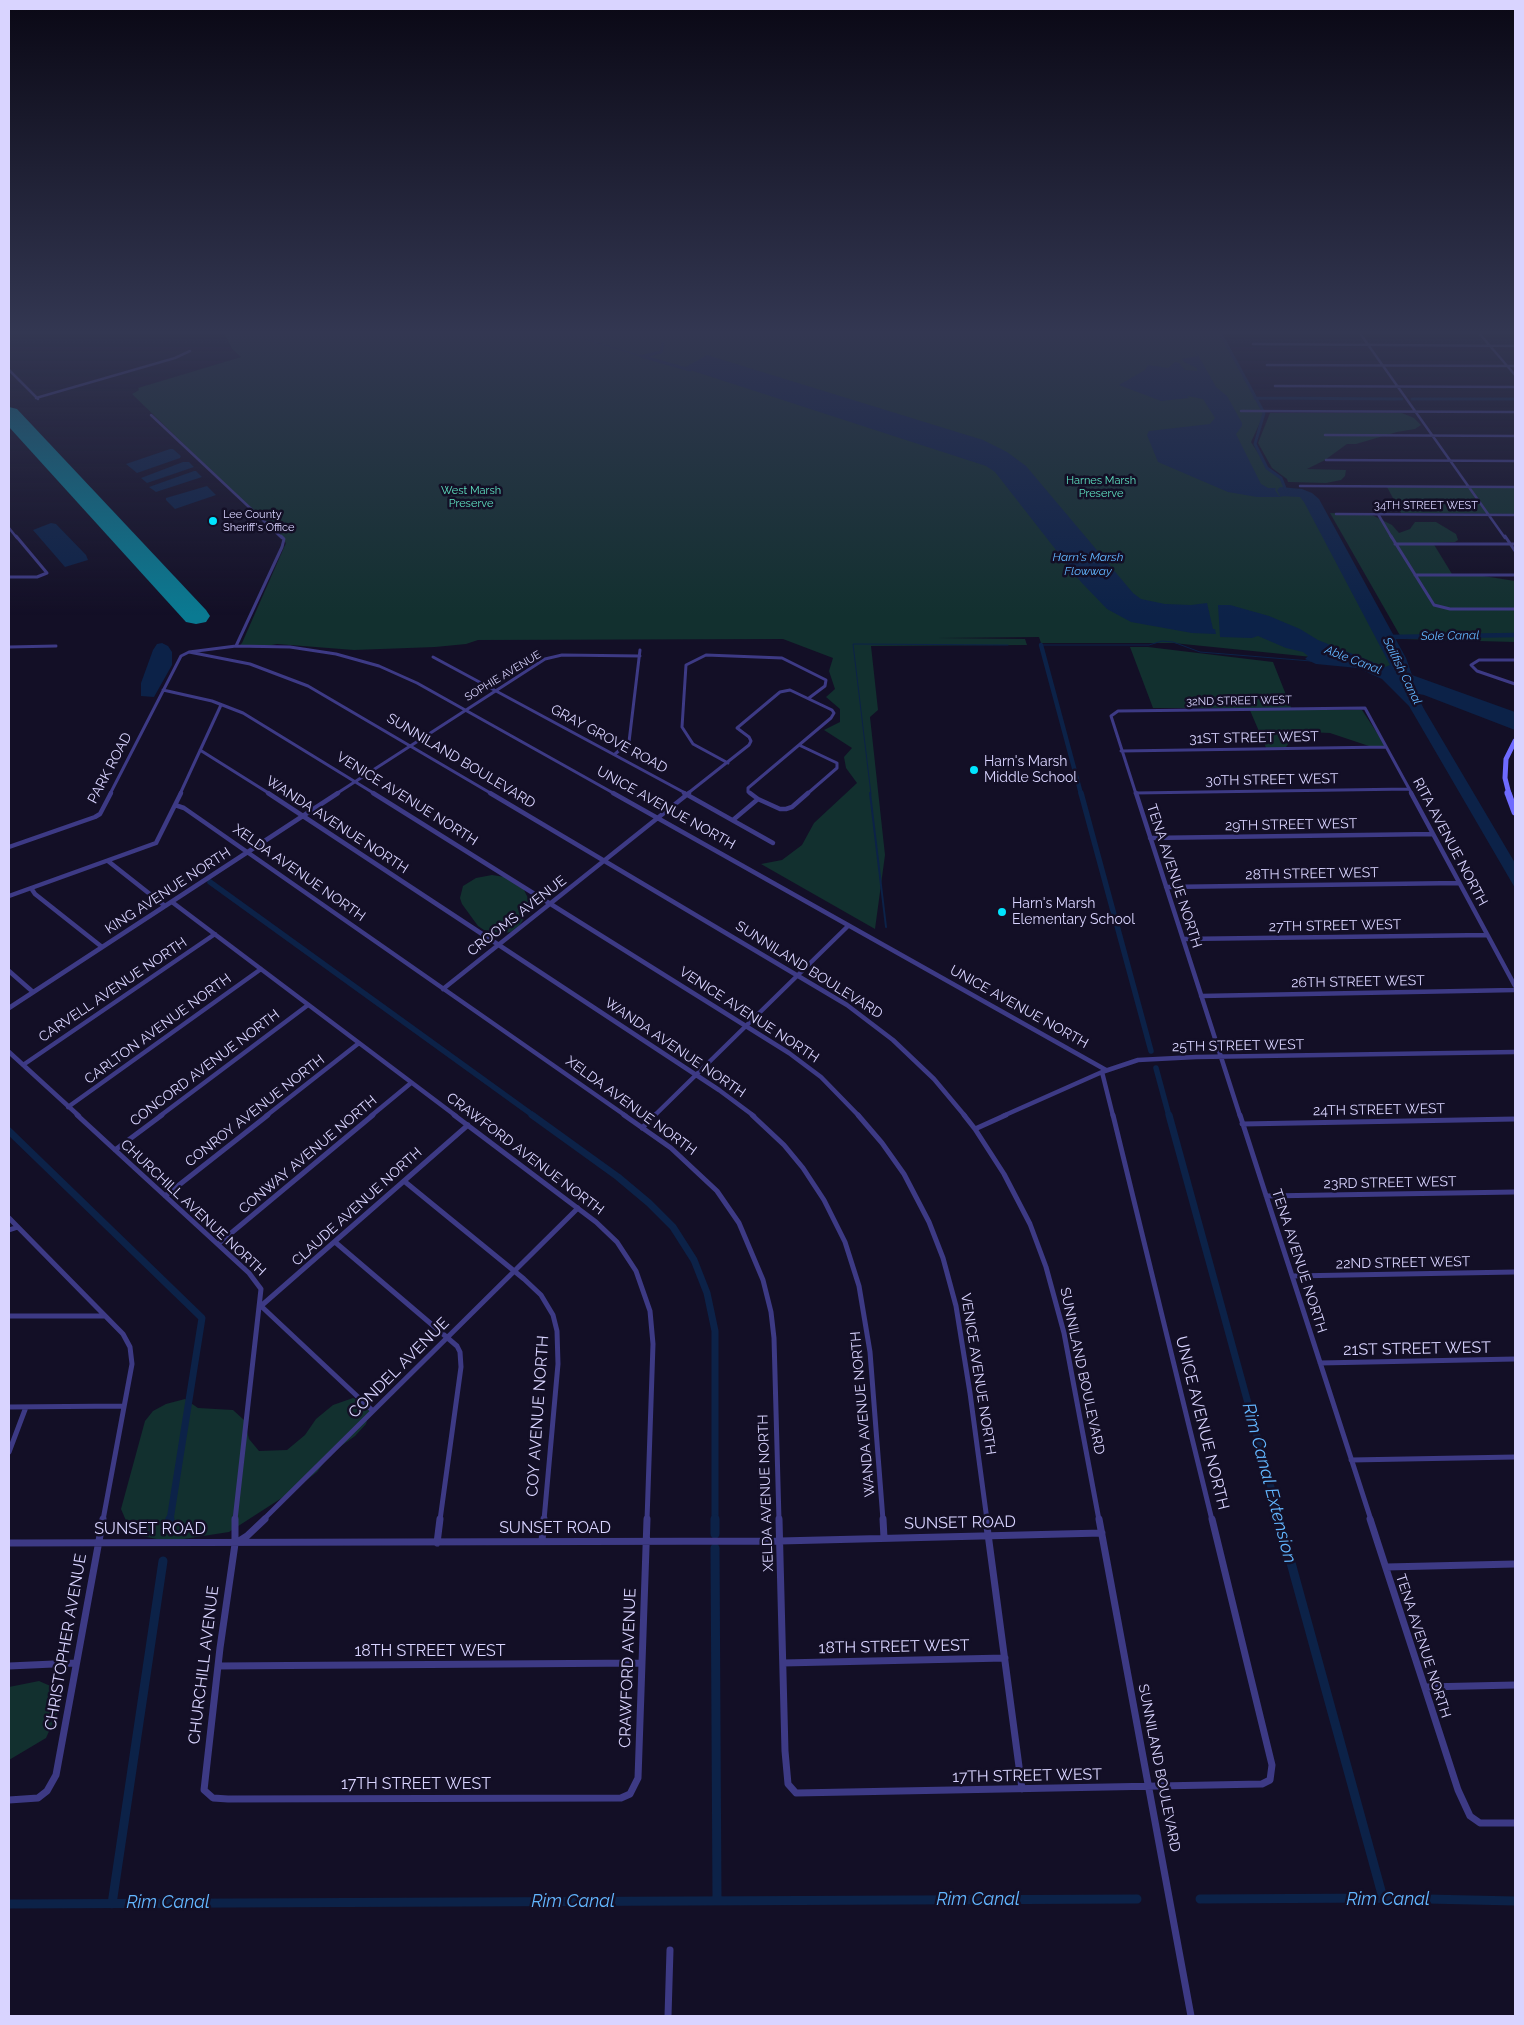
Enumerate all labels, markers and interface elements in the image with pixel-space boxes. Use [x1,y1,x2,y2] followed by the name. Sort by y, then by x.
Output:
[1066,474,1136,500] park label: Harnes Marsh Preserve
[441,484,501,510] park label: West Marsh Preserve
[1374,499,1478,513] street label: 34TH STREET WEST
[223,508,295,534] place label: Lee County Sheriff's Office
[207,515,219,527] marker: Lee County Sheriff's Office
[1053,550,1123,578] water label: Harn's Marsh Flowway
[1421,628,1479,644] water label: Sole Canal
[1379,635,1425,707] water label: Sailfish Canal
[1323,643,1383,677] water label: Able Canal
[462,648,544,704] street label: SOPHIE AVENUE
[1186,693,1292,709] street label: 32ND STREET WEST
[548,701,670,777] street label: GRAY GROVE ROAD
[384,710,538,812] street label: SUNNILAND BOULEVARD
[1189,728,1319,748] street label: 31ST STREET WEST
[84,730,136,806] street label: PARK ROAD
[333,749,481,849] street label: VENICE AVENUE NORTH
[984,754,1077,786] place label: Harn's Marsh Middle School
[594,763,738,853] street label: UNICE AVENUE NORTH
[968,764,980,776] marker: Harn's Marsh Middle School
[1205,770,1339,790] street label: 30TH STREET WEST
[263,773,411,877] street label: WANDA AVENUE NORTH
[1409,775,1491,909] street label: RITA AVENUE NORTH
[1143,802,1205,950] street label: TENA AVENUE NORTH
[1225,815,1357,835] street label: 29TH STREET WEST
[230,821,368,925] street label: XELDA AVENUE NORTH
[102,844,234,938] street label: KING AVENUE NORTH
[1245,864,1379,884] street label: 28TH STREET WEST
[464,872,570,960] street label: CROOMS AVENUE
[1012,896,1135,929] place label: Harn's Marsh Elementary School
[996,906,1008,918] marker: Harn's Marsh Elementary School
[1269,916,1401,936] street label: 27TH STREET WEST
[732,918,886,1022] street label: SUNNILAND BOULEVARD
[36,934,190,1046] street label: CARVELL AVENUE NORTH
[947,962,1091,1052] street label: UNICE AVENUE NORTH
[676,963,822,1067] street label: VENICE AVENUE NORTH
[81,970,235,1088] street label: CARLTON AVENUE NORTH
[1291,972,1425,992] street label: 26TH STREET WEST
[601,995,749,1101] street label: WANDA AVENUE NORTH
[127,1006,283,1130] street label: CONCORD AVENUE NORTH
[1172,1036,1304,1056] street label: 25TH STREET WEST
[182,1051,328,1171] street label: CONROY AVENUE NORTH
[562,1053,700,1159] street label: XELDA AVENUE NORTH
[443,1089,607,1219] street label: CRAWFORD AVENUE NORTH
[236,1092,380,1218] street label: CONWAY AVENUE NORTH
[1313,1100,1445,1120] street label: 24TH STREET WEST
[117,1136,269,1280] street label: CHURCHILL AVENUE NORTH
[289,1144,425,1270] street label: CLAUDE AVENUE NORTH
[1323,1173,1457,1193] street label: 23RD STREET WEST
[1268,1187,1330,1335] street label: TENA AVENUE NORTH
[1336,1253,1470,1273] street label: 22ND STREET WEST
[1056,1286,1108,1456] street label: SUNNILAND BOULEVARD
[957,1292,999,1456] street label: VENICE AVENUE NORTH
[345,1314,453,1422] street label: CONDEL AVENUE
[847,1331,879,1497] street label: WANDA AVENUE NORTH
[1171,1334,1233,1512] street label: UNICE AVENUE NORTH
[523,1335,553,1497] street label: COY AVENUE NORTH
[1343,1338,1491,1360] street label: 21ST STREET WEST
[1237,1400,1301,1566] water label: Rim Canal Extension
[755,1414,777,1572] street label: XELDA AVENUE NORTH
[904,1512,1016,1534] street label: SUNSET ROAD
[499,1518,611,1538] street label: SUNSET ROAD
[94,1519,206,1539] street label: SUNSET ROAD
[41,1552,91,1732] street label: CHRISTOPHER AVENUE
[1392,1572,1454,1720] street label: TENA AVENUE NORTH
[185,1585,223,1745] street label: CHURCHILL AVENUE
[616,1588,640,1748] street label: CRAWFORD AVENUE
[818,1636,970,1658] street label: 18TH STREET WEST
[354,1641,506,1661] street label: 18TH STREET WEST
[1134,1683,1184,1853] street label: SUNNILAND BOULEVARD
[952,1765,1102,1787] street label: 17TH STREET WEST
[341,1774,491,1794] street label: 17TH STREET WEST
[936,1889,1020,1911] water label: Rim Canal
[1346,1889,1430,1911] water label: Rim Canal
[531,1891,615,1913] water label: Rim Canal
[126,1892,210,1914] water label: Rim Canal

